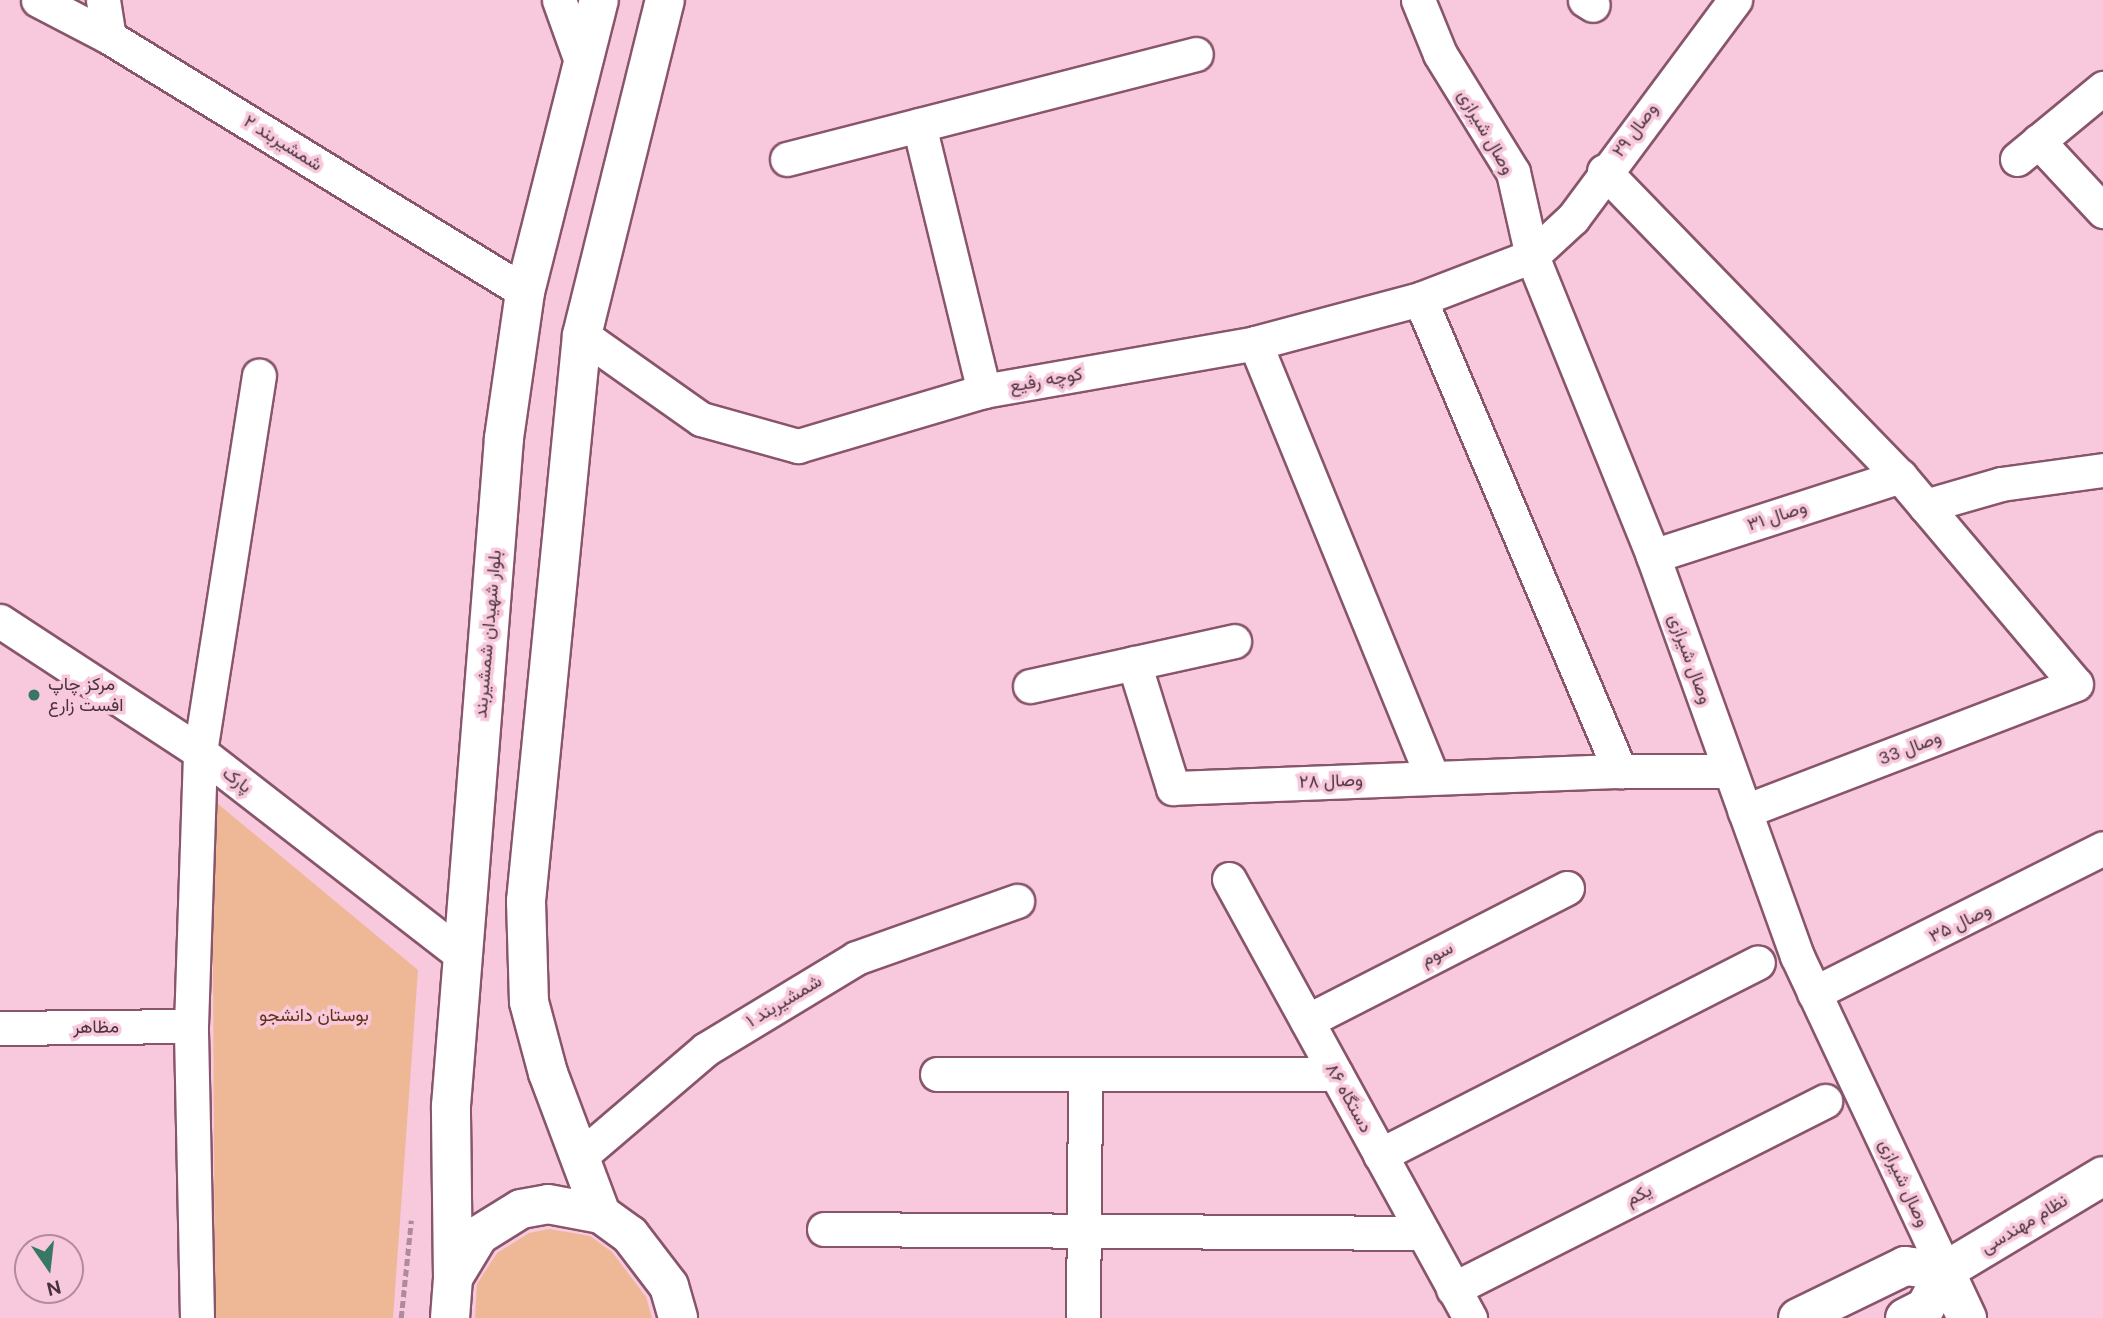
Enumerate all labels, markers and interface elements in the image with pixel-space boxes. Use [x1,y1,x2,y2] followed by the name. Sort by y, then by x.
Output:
[1453,86,1519,178] street label: وصال شیرازی
[1608,99,1662,161] street label: وصال ۲۹
[240,110,326,176] street label: شمشیربند ۲
[1008,363,1084,397] street label: کوچه رفیع
[1745,496,1809,536] street label: وصال ۳۱
[470,549,506,719] street label: بلوار شهیدان شمشیربند
[1664,611,1716,707] street label: وصال شیرازی
[48,674,124,716] place label: مرکز چاپ افست زارع
[26,687,42,703] marker: مرکز چاپ افست زارع
[1876,726,1944,770] street label: وصال 33
[218,762,256,798] street label: پارک
[1299,769,1363,793] street label: وصال ۲۸
[1925,899,1995,947] street label: وصال ۳۵
[1417,937,1457,971] street label: سوم
[742,970,826,1032] street label: شمشیربند ۱
[259,1004,369,1026] park label: بوستان دانشجو
[73,1016,119,1038] street label: مظاهر
[1321,1059,1377,1137] street label: دستگاه ۸۶
[1874,1136,1934,1230] street label: وصال شیرازی
[1622,1179,1656,1211] street label: یکم
[1977,1190,2071,1258] street label: نظام مهندسی
[14,1234,84,1304] north arrow
[44,1274,63,1302] text: N

